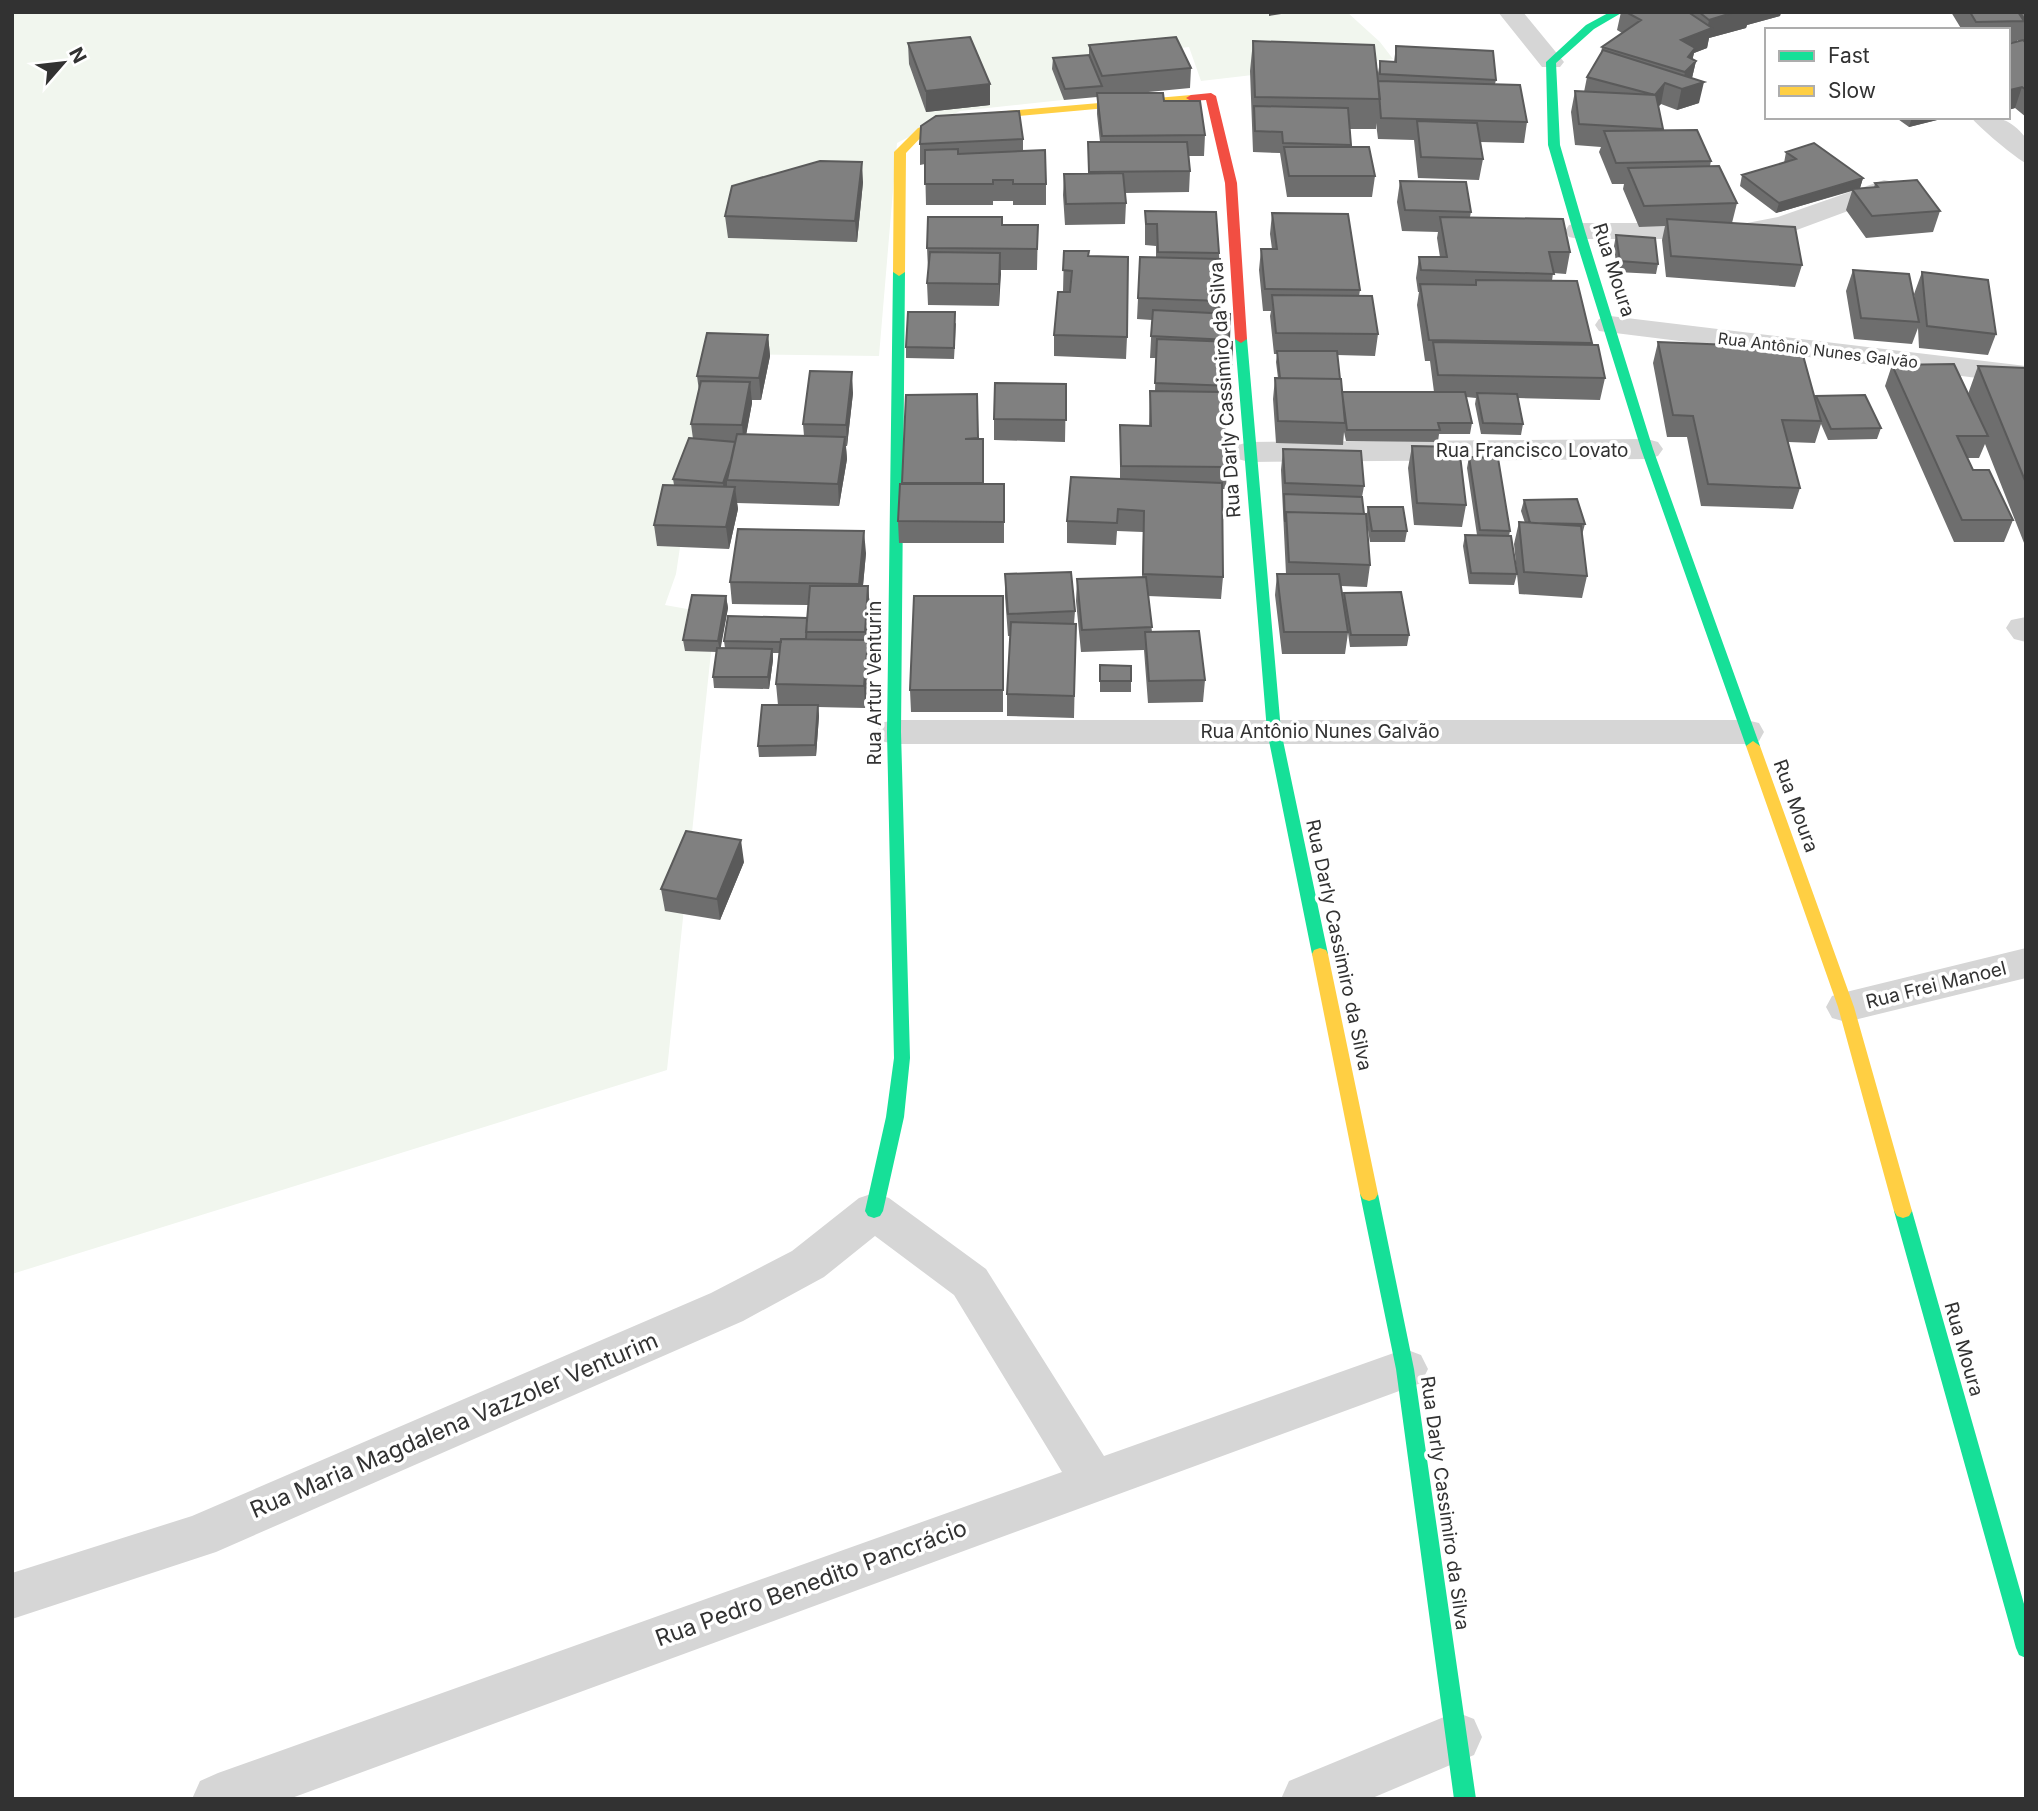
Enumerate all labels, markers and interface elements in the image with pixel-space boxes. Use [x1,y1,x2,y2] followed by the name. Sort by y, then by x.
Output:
[28,28,98,98] north arrow
[1765,28,2010,119] legend
[64,43,91,67] text: N
[1828,43,1870,68] text: Fast
[1828,78,1876,103] text: Slow
[1588,220,1640,320] street label: Rua Moura
[1205,261,1245,519] street label: Rua Darly Cassimiro da Silva
[1717,328,1919,372] street label: Rua Antônio Nunes Galvão
[1436,439,1628,462] street label: Rua Francisco Lovato
[863,600,886,766] street label: Rua Artur Venturin
[1200,720,1440,743] street label: Rua Antônio Nunes Galvão
[1769,756,1823,856] street label: Rua Moura
[1301,817,1377,1073] street label: Rua Darly Cassimiro da Silva
[1863,956,2009,1014] street label: Rua Frei Manoel
[1940,1299,1988,1399] street label: Rua Moura
[246,1326,662,1524] street label: Rua Maria Magdalena Vazzoler Venturim
[1416,1374,1474,1632] street label: Rua Darly Cassimiro da Silva
[651,1514,971,1652] street label: Rua Pedro Benedito Pancrácio

